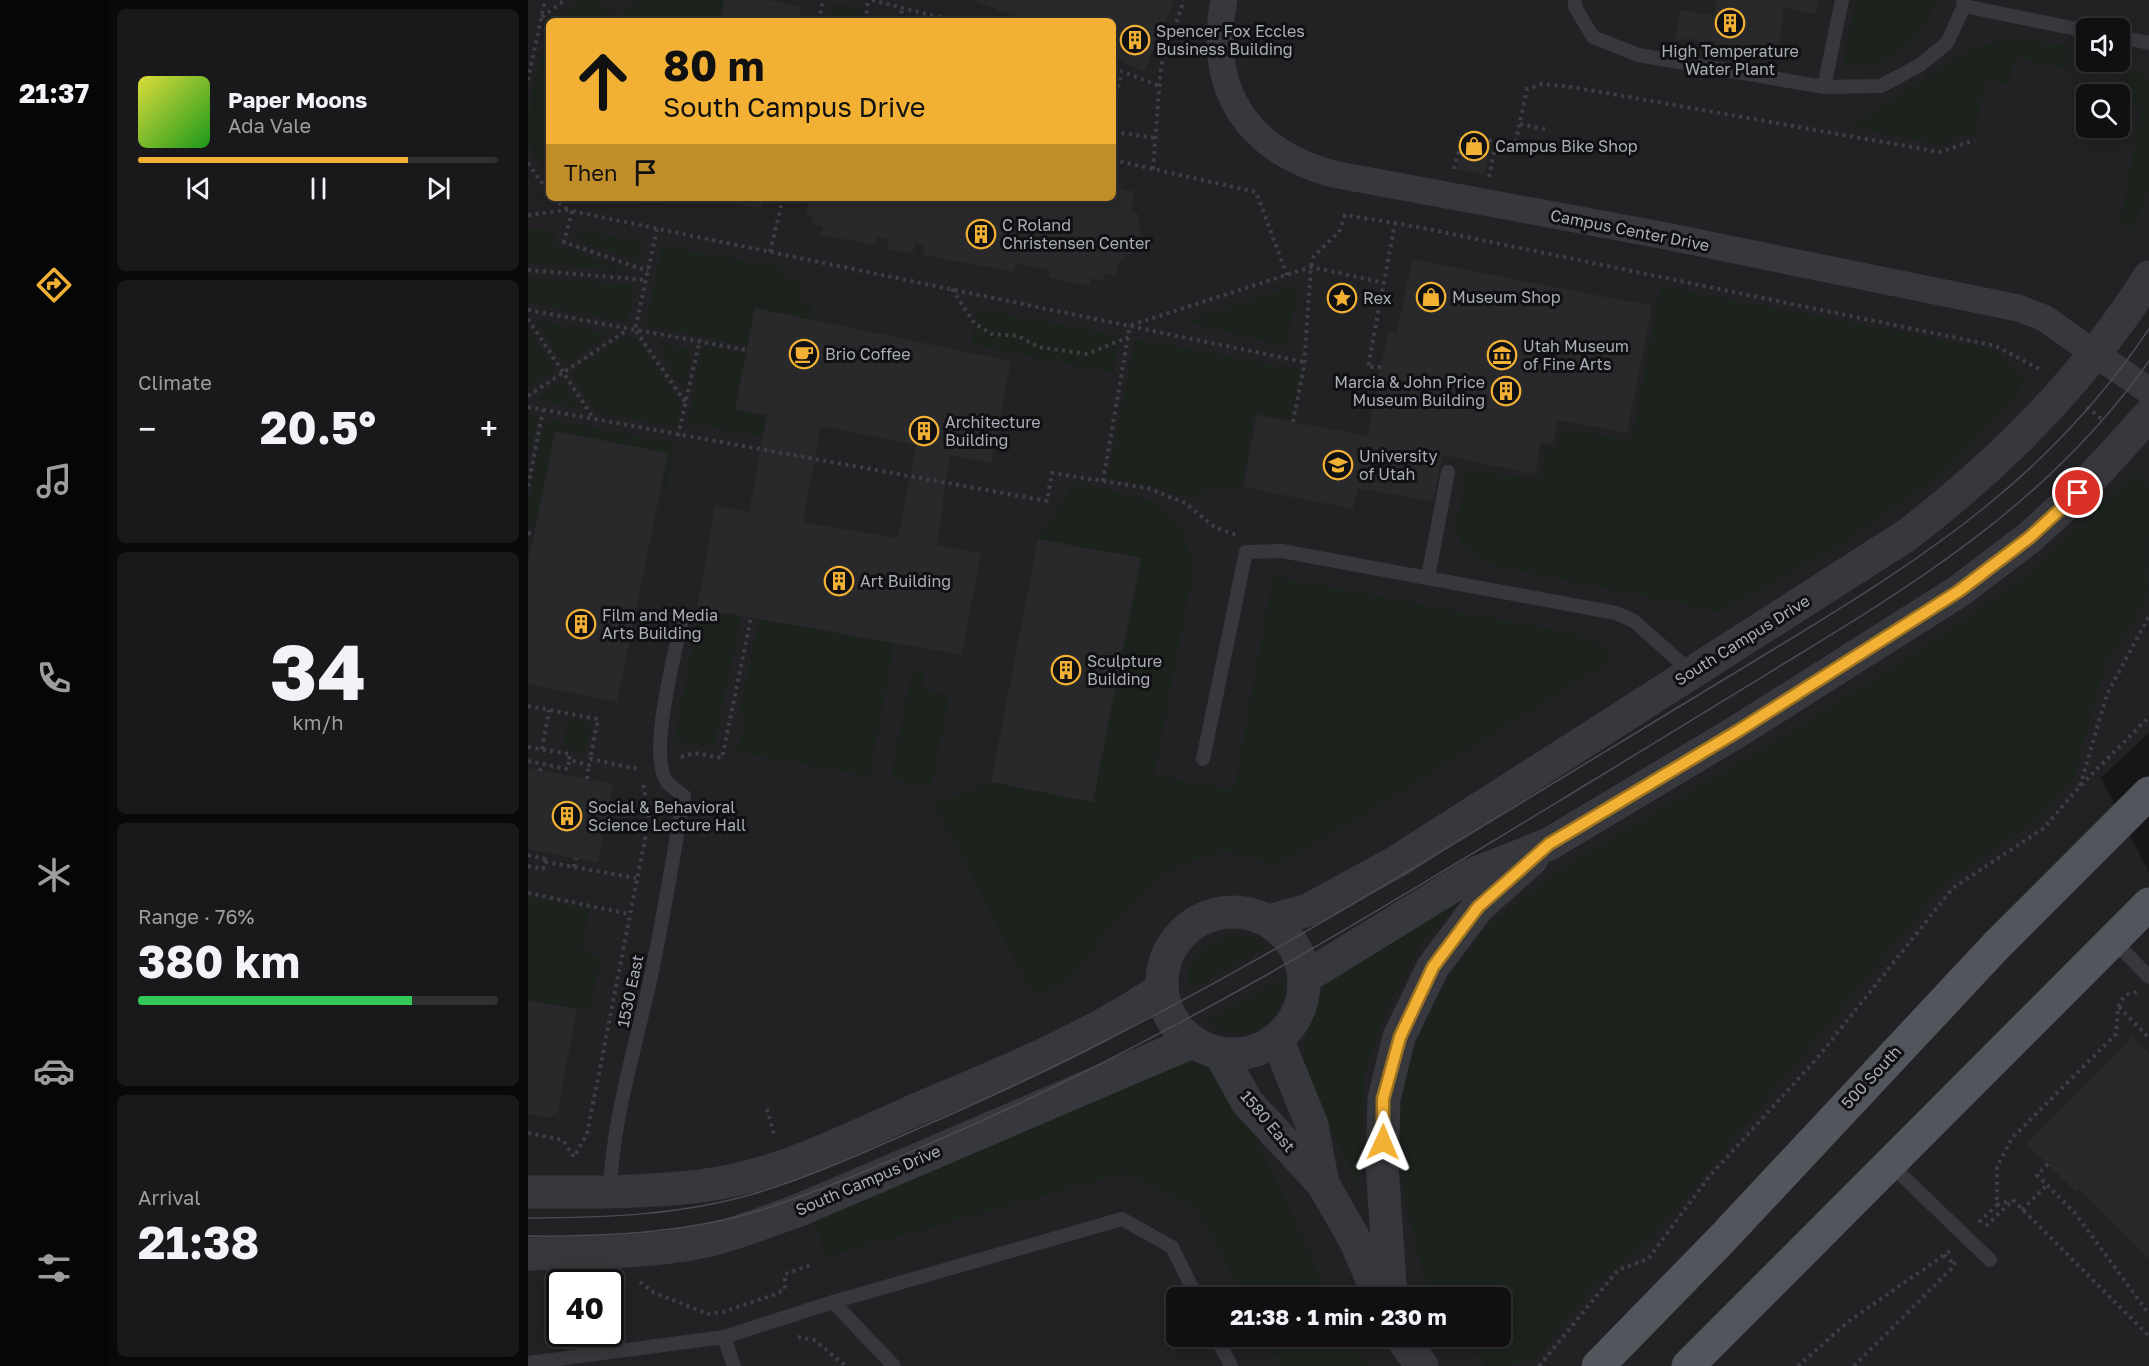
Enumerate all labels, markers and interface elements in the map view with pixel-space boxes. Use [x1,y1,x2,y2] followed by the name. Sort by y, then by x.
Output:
[1714,7,1746,39] building icon: High Temperature Water Plant
[2076,18,2130,138] map controls
[2076,18,2130,72] button: sound
[1156,21,1305,59] place label: Spencer Fox Eccles Business Building
[1119,24,1151,56] building icon: Spencer Fox Eccles Business Building
[663,40,764,90] text: 80 m
[1661,41,1799,79] place label: High Temperature Water Plant
[564,42,642,120] icon: ahead
[19,77,89,109] text: 21:37
[2076,84,2130,138] button: search
[228,86,367,113] text: Paper Moons
[663,91,925,123] text: South Campus Drive
[228,113,311,137] text: Ada Vale
[1458,130,1490,162] shop icon: Campus Bike Shop
[1495,136,1638,156] place label: Campus Bike Shop
[629,156,662,189] icon: arrive
[564,159,617,186] text: Then
[182,172,215,205] icon: previous
[302,172,335,205] icon: pause
[422,172,455,205] icon: next
[1549,205,1711,255] street label: Campus Center Drive
[1002,215,1151,253] place label: C Roland Christensen Center
[965,218,997,250] building icon: C Roland Christensen Center
[33,264,75,306] icon: directions
[1415,281,1447,313] shop icon: Museum Shop
[1326,282,1358,314] place icon: Rex
[1452,287,1561,307] place label: Museum Shop
[1363,288,1392,308] place label: Rex
[1523,336,1629,374] place label: Utah Museum of Fine Arts
[788,338,820,370] cafe icon: Brio Coffee
[1486,339,1518,371] museum icon: Utah Museum of Fine Arts
[825,344,910,364] place label: Brio Coffee
[138,370,212,394] text: Climate
[1334,372,1485,410] place label: Marcia & John Price Museum Building
[1490,375,1522,407] building icon: Marcia & John Price Museum Building
[260,400,376,454] text: 20.5°
[138,409,156,448] text: −
[480,409,498,448] text: +
[945,412,1041,450] place label: Architecture Building
[908,415,940,447] building icon: Architecture Building
[1359,446,1437,484] place label: University of Utah
[1322,449,1354,481] school or university icon: University of Utah
[33,460,75,502] icon: music
[2052,467,2103,518] pin
[2061,476,2094,509] icon: arrive
[823,565,855,597] building icon: Art Building
[860,571,951,591] place label: Art Building
[1671,590,1813,690] street label: South Campus Drive
[602,605,718,643] place label: Film and Media Arts Building
[565,608,597,640] building icon: Film and Media Arts Building
[270,624,366,717] text: 34
[1087,651,1162,689] place label: Sculpture Building
[1050,654,1082,686] building icon: Sculpture Building
[33,657,75,699] icon: phone
[293,710,343,734] text: km/h
[588,797,746,835] place label: Social & Behavioral Science Lecture Hall
[551,800,583,832] building icon: Social & Behavioral Science Lecture Hall
[33,854,75,896] icon: climate
[138,904,254,928] text: Range · 76%
[138,934,300,988] text: 380 km
[613,953,647,1029] street label: 1530 East
[1837,1041,1905,1113] street label: 500 South
[33,1050,75,1092] icon: car
[1236,1086,1300,1156] street label: 1580 East
[1351,1110,1415,1174] position arrow
[793,1140,943,1220] street label: South Campus Drive
[138,1185,201,1209] text: Arrival
[138,1215,259,1269] text: 21:38
[33,1247,75,1289] icon: filters
[546,1269,624,1347] speed limit sign: 40
[1230,1303,1447,1330] text: 21:38 · 1 min · 230 m

